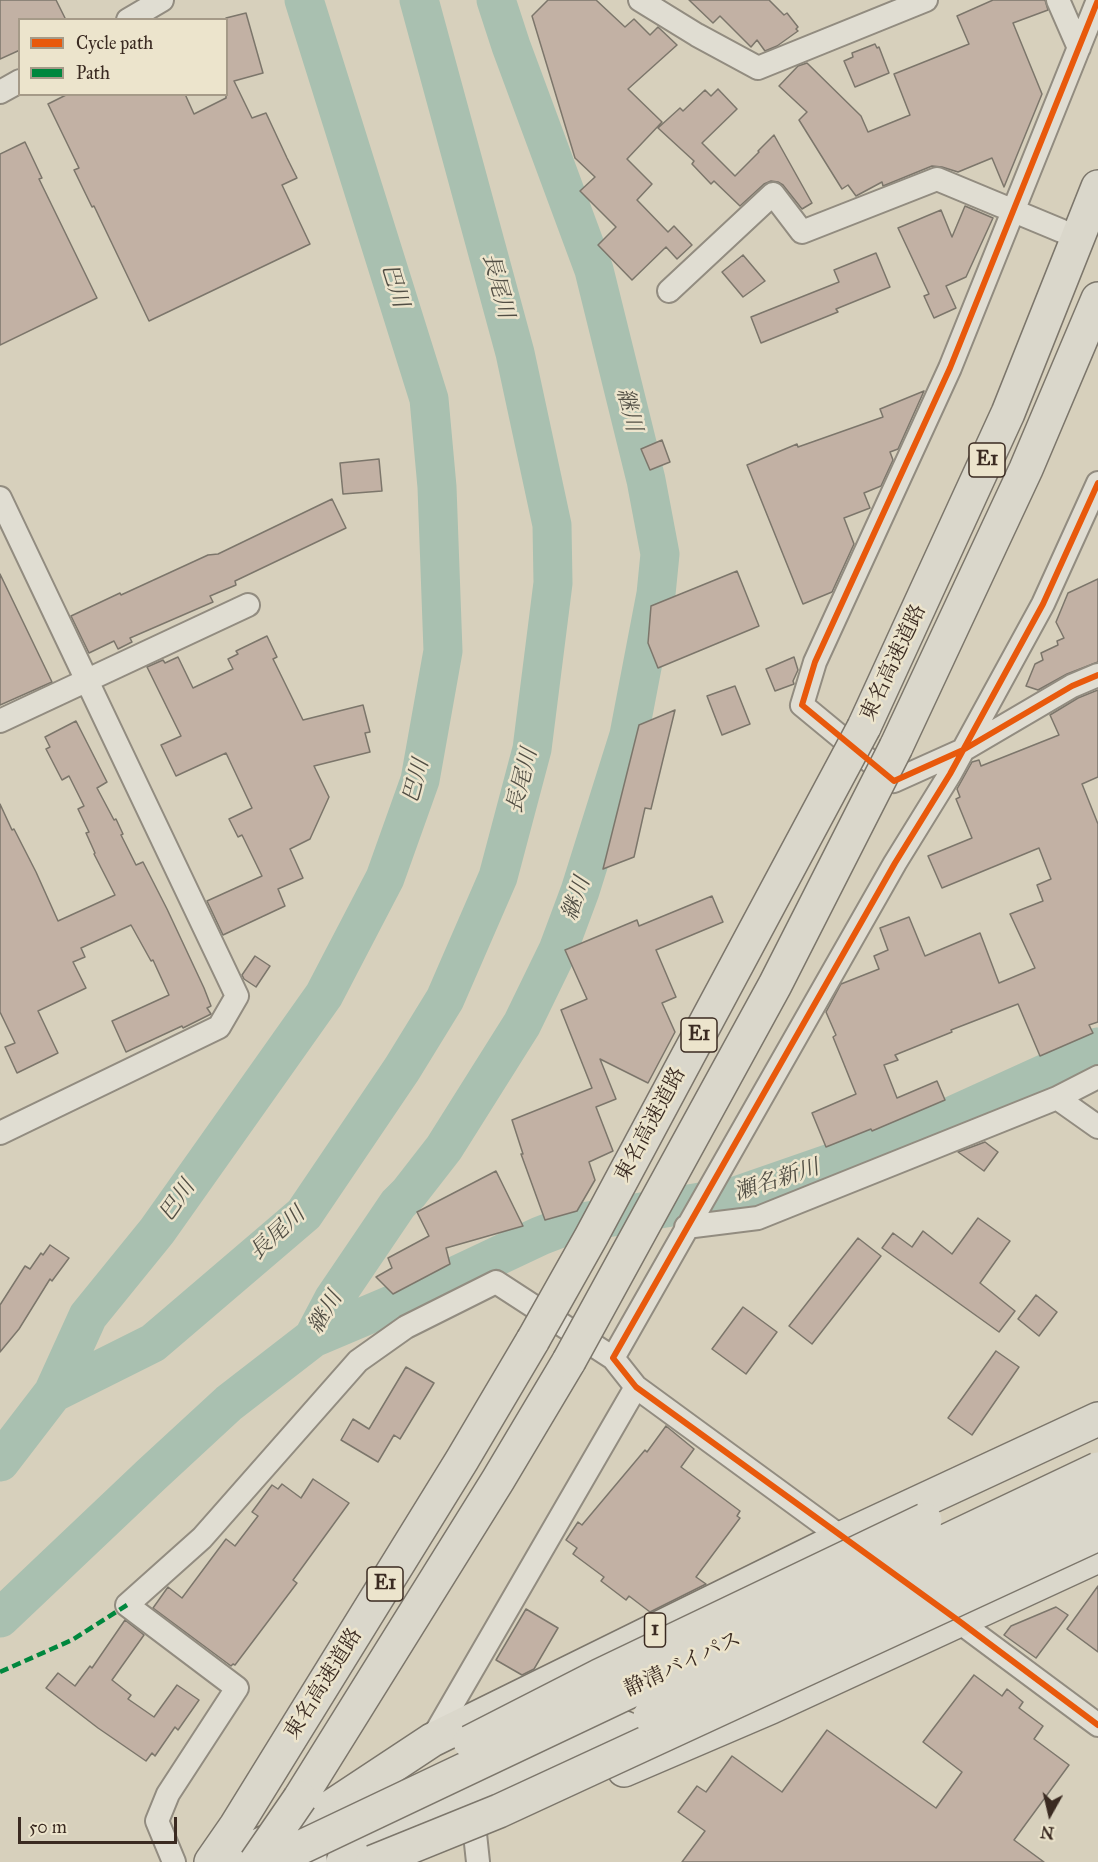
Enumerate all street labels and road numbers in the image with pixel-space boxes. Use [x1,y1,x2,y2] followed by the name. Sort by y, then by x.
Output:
[969,443,1005,477] road number: E1
[856,601,932,725] street label: 東名高速道路
[681,1018,717,1052] road number: E1
[610,1063,692,1187] street label: 東名高速道路
[367,1567,403,1601] road number: E1
[644,1613,666,1647] road number: 1
[280,1624,368,1744] street label: 東名高速道路
[621,1627,745,1703] street label: 静清バイパス

